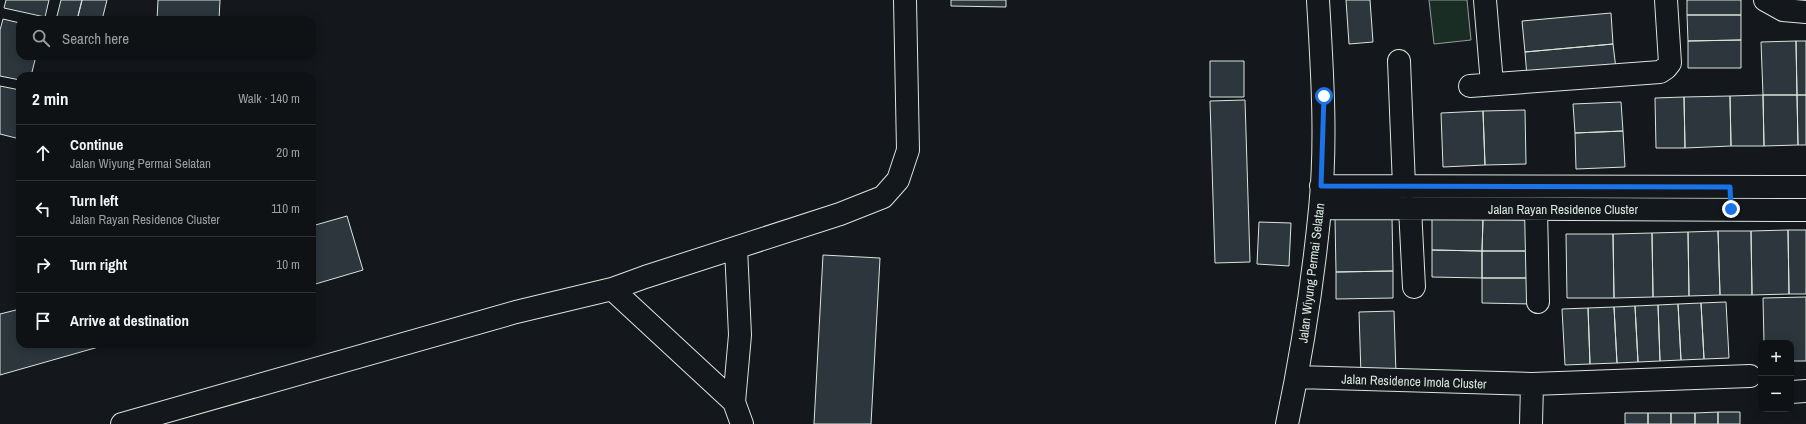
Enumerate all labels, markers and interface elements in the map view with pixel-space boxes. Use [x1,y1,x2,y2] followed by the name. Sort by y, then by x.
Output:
[16,16,316,60] search box
[30,27,52,49] icon: search
[62,28,129,49] text: Search here
[32,87,68,110] text: 2 min
[1315,87,1333,105] route start
[238,90,300,107] text: Walk · 140 m
[70,134,123,155] text: Continue
[32,142,54,164] icon: ahead
[276,144,300,161] text: 20 m
[70,155,211,172] text: Jalan Wiyung Permai Selatan
[70,190,118,211] text: Turn left
[32,198,54,220] icon: left
[271,200,300,217] text: 110 m
[1722,200,1740,218] route end
[1488,201,1638,218] street label: Jalan Rayan Residence Cluster
[1294,202,1329,344] street label: Jalan Wiyung Permai Selatan
[70,211,220,228] text: Jalan Rayan Residence Cluster
[32,254,54,276] icon: right
[70,254,127,275] text: Turn right
[276,256,300,273] text: 10 m
[32,310,54,332] icon: arrive
[70,310,189,331] text: Arrive at destination
[1758,340,1794,412] map controls
[1758,340,1794,376] button: +
[1341,370,1487,393] street label: Jalan Residence Imola Cluster
[1758,376,1794,412] button: −

